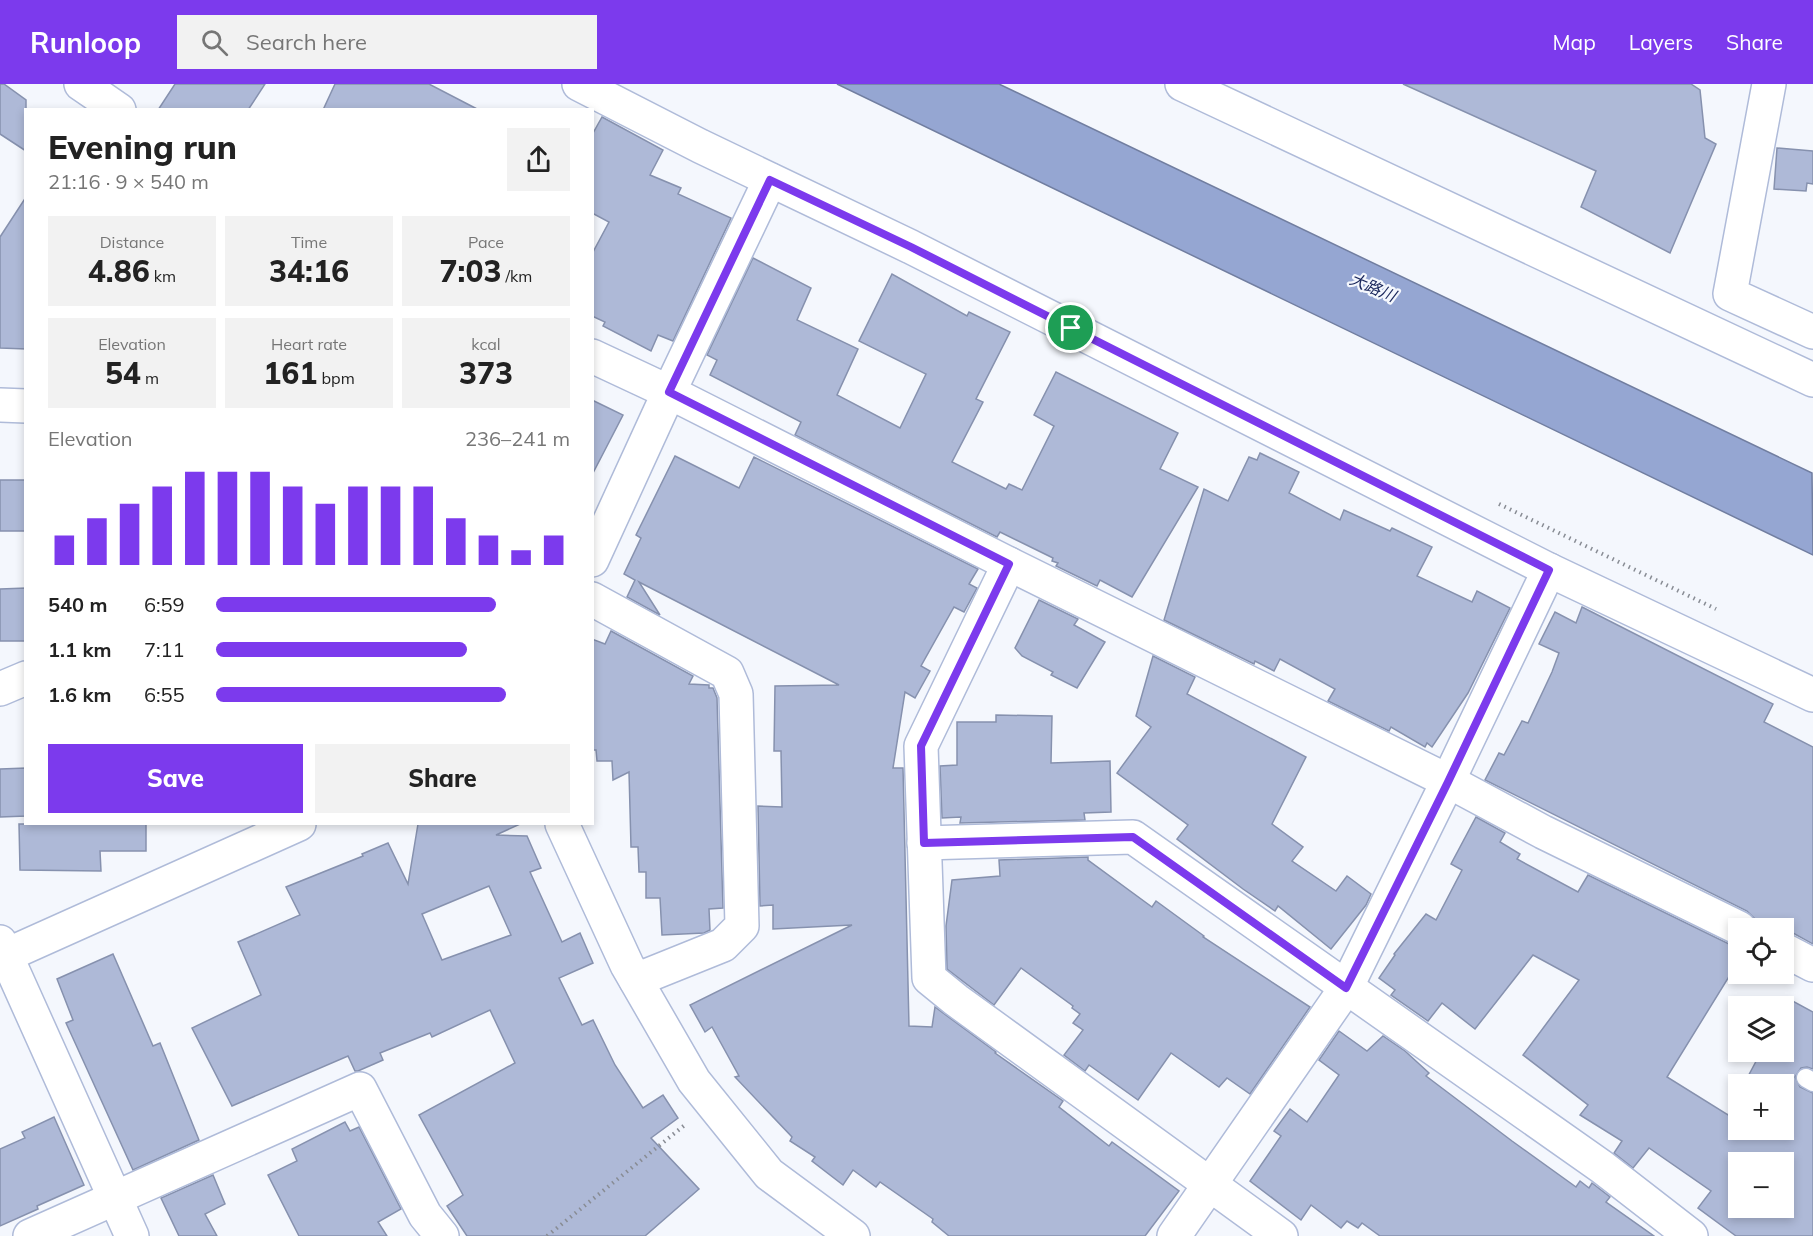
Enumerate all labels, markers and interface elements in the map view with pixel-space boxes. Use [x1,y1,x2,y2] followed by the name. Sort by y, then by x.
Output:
[177,15,597,69] search box
[30,25,141,60] text: Runloop
[198,26,231,59] icon: search
[246,28,367,56] text: Search here
[1553,29,1596,55] text: Map
[1629,29,1693,55] text: Layers
[1726,29,1783,55] text: Share
[48,126,237,167] text: Evening run
[507,128,570,191] button: share
[48,169,209,194] text: 21:16 · 9 × 540 m
[100,232,164,252] text: Distance
[291,232,327,252] text: Time
[468,232,504,252] text: Pace
[88,252,150,290] text: 4.86
[269,252,349,290] text: 34:16
[440,252,501,290] text: 7:03
[150,266,176,286] text: km
[501,266,532,286] text: /km
[1347,268,1401,306] water label: 大路川
[1045,302,1096,353] pin
[1054,311,1087,344] icon: arrive
[98,334,166,354] text: Elevation
[271,334,347,354] text: Heart rate
[471,334,501,354] text: kcal
[105,354,141,392] text: 54
[263,354,317,392] text: 161
[459,354,513,392] text: 373
[141,368,159,388] text: m
[317,368,355,388] text: bpm
[48,426,133,451] text: Elevation
[465,426,570,451] text: 236–241 m
[48,592,107,617] text: 540 m
[144,592,185,617] text: 6:59
[48,637,111,662] text: 1.1 km
[144,637,185,662] text: 7:11
[48,682,111,707] text: 1.6 km
[144,682,185,707] text: 6:55
[48,744,303,813] button: Save
[315,744,570,813] button: Share
[1728,918,1794,1218] map controls
[1728,918,1794,984] button: locate
[1728,996,1794,1062] button: layers
[1728,1074,1794,1140] button: +
[1728,1152,1794,1218] button: −

